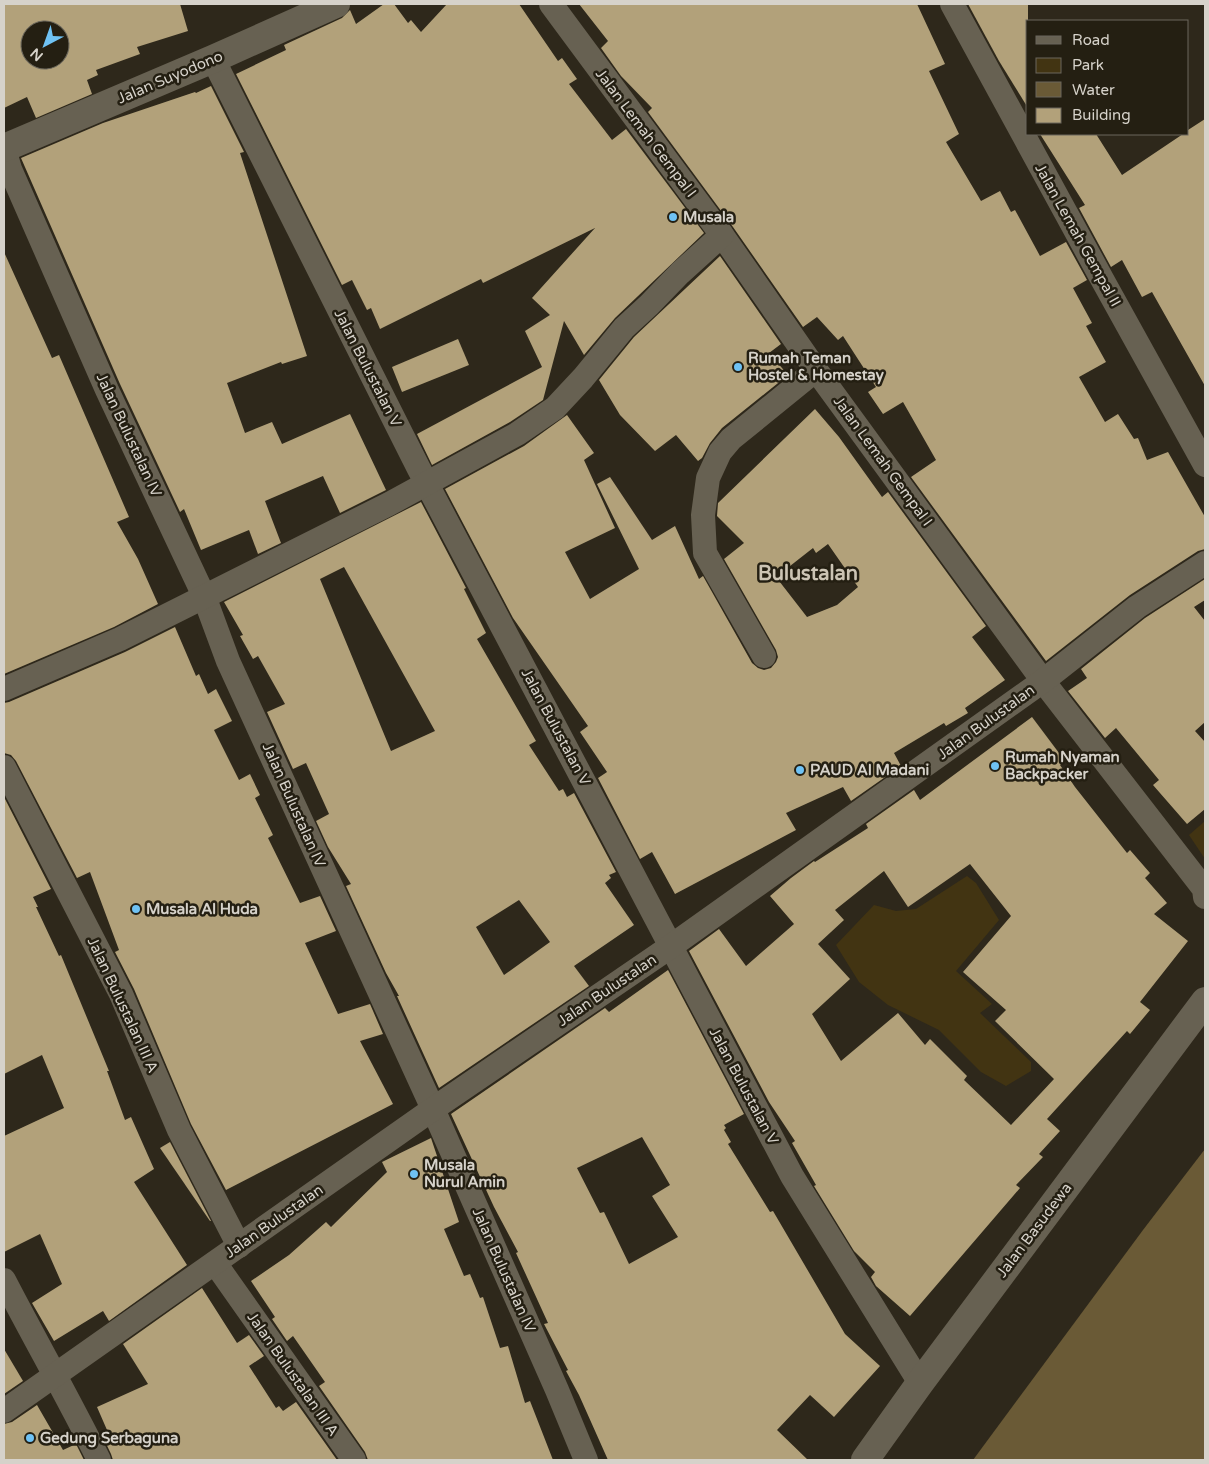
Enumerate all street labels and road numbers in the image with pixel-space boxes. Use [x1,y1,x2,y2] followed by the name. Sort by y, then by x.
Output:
[115,47,225,107] street label: Jalan Suyodono
[592,65,700,201] street label: Jalan Lemah Gempal I
[1031,160,1125,310] street label: Jalan Lemah Gempal II
[331,306,406,430] street label: Jalan Bulustalan V
[93,370,166,500] street label: Jalan Bulustalan IV
[830,392,936,530] street label: Jalan Lemah Gempal I
[518,665,595,789] street label: Jalan Bulustalan V
[934,681,1038,763] street label: Jalan Bulustalan
[259,740,330,870] street label: Jalan Bulustalan IV
[84,934,162,1076] street label: Jalan Bulustalan III A
[554,950,660,1030] street label: Jalan Bulustalan
[706,1024,783,1148] street label: Jalan Bulustalan V
[993,1179,1075,1281] street label: Jalan Basudewa
[222,1180,326,1262] street label: Jalan Bulustalan
[469,1205,540,1335] street label: Jalan Bulustalan IV
[243,1308,343,1440] street label: Jalan Bulustalan III A

